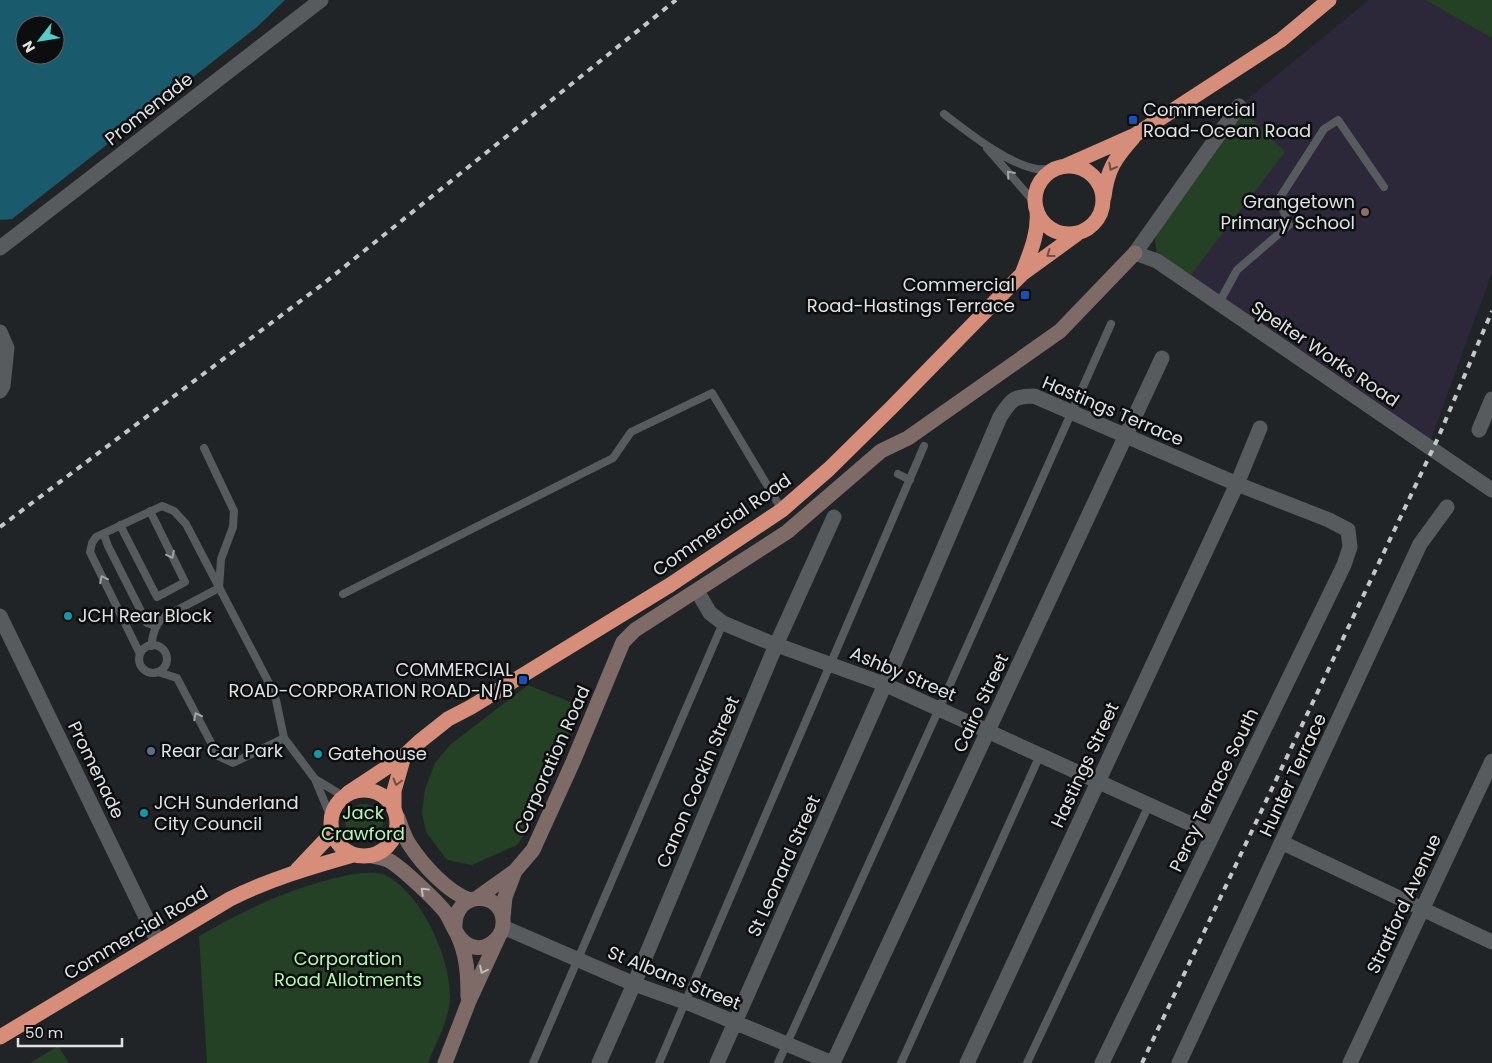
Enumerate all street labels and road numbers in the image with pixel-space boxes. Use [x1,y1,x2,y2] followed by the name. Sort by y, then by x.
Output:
[99,66,198,151] street label: Promenade
[1246,295,1404,412] street label: Spelter Works Road
[1039,369,1188,452] street label: Hastings Terrace
[647,467,796,582] street label: Commercial Road
[846,640,960,707] street label: Ashby Street
[947,649,1014,756] street label: Cairo Street
[508,681,596,838] street label: Corporation Road
[650,692,745,872] street label: Canon Cockin Street
[1045,698,1125,832] street label: Hastings Street
[1163,704,1264,876] street label: Percy Terrace South
[1253,709,1332,840] street label: Hunter Terrace
[62,717,131,823] street label: Promenade
[741,791,826,941] street label: St Leonard Street
[1360,830,1447,978] street label: Stratford Avenue
[59,880,212,986] street label: Commercial Road
[604,939,744,1016] street label: St Albans Street

